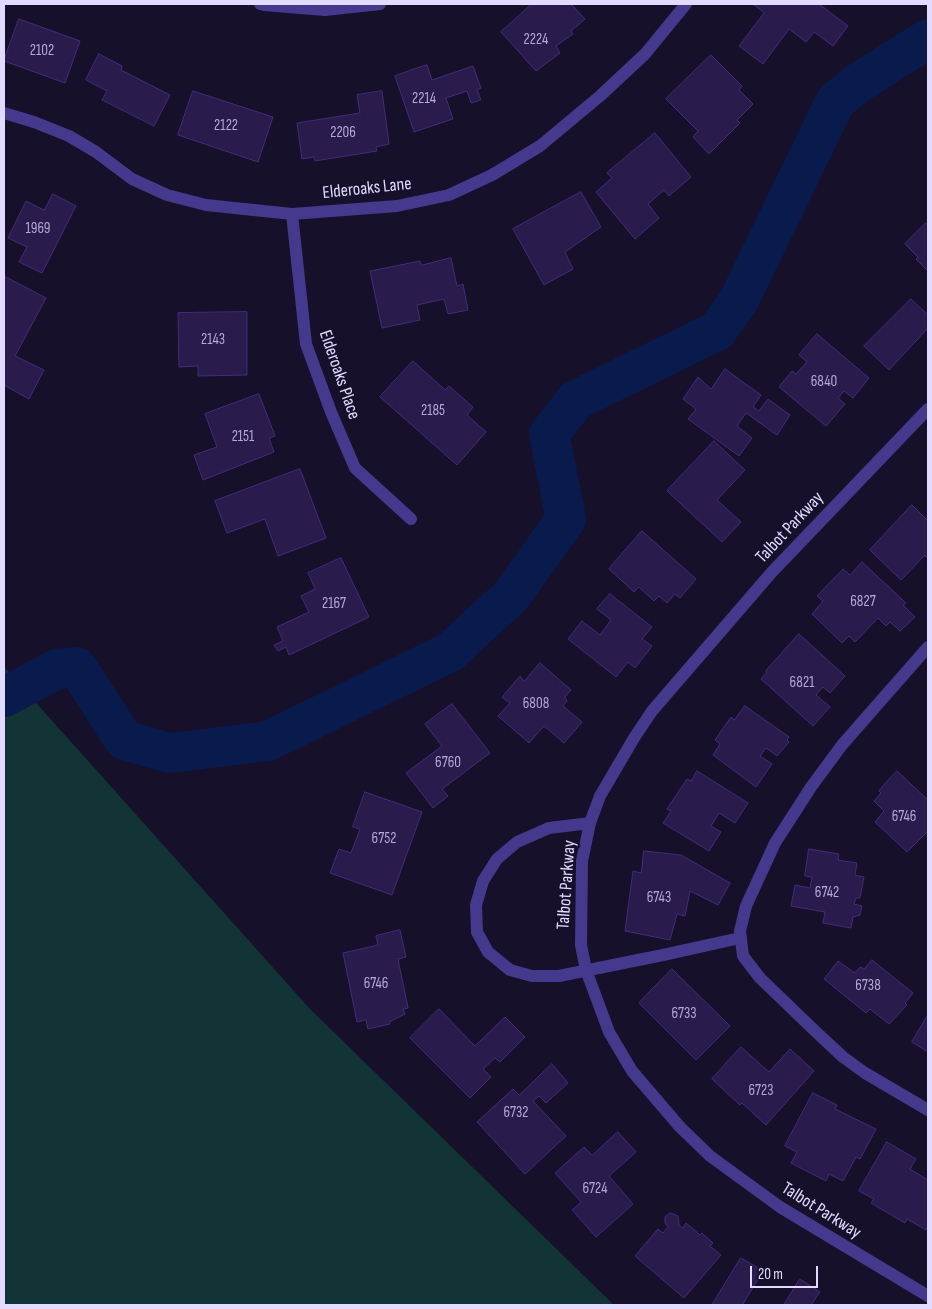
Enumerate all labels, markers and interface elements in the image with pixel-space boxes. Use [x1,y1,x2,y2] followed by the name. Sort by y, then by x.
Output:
[524,31,548,49] house number: 2224
[30,42,54,60] house number: 2102
[412,90,436,108] house number: 2214
[214,117,238,135] house number: 2122
[330,124,356,142] house number: 2206
[321,174,413,204] street label: Elderoaks Lane
[25,220,51,238] house number: 1969
[314,328,364,422] street label: Elderoaks Place
[201,331,225,349] house number: 2143
[811,373,837,391] house number: 6840
[421,402,445,420] house number: 2185
[232,428,254,446] house number: 2151
[752,488,828,568] street label: Talbot Parkway
[850,593,876,611] house number: 6827
[322,595,346,613] house number: 2167
[790,674,814,692] house number: 6821
[523,695,549,713] house number: 6808
[435,754,461,772] house number: 6760
[892,808,916,826] house number: 6746
[372,830,396,848] house number: 6752
[553,840,581,930] street label: Talbot Parkway
[815,884,839,902] house number: 6742
[647,889,671,907] house number: 6743
[364,975,388,993] house number: 6746
[855,977,881,995] house number: 6738
[671,1005,697,1023] house number: 6733
[748,1082,774,1100] house number: 6723
[503,1104,529,1122] house number: 6732
[777,1178,865,1244] street label: Talbot Parkway
[583,1180,607,1198] house number: 6724
[752,1256,820,1288] scale bar
[758,1265,783,1284] text: 20 m

